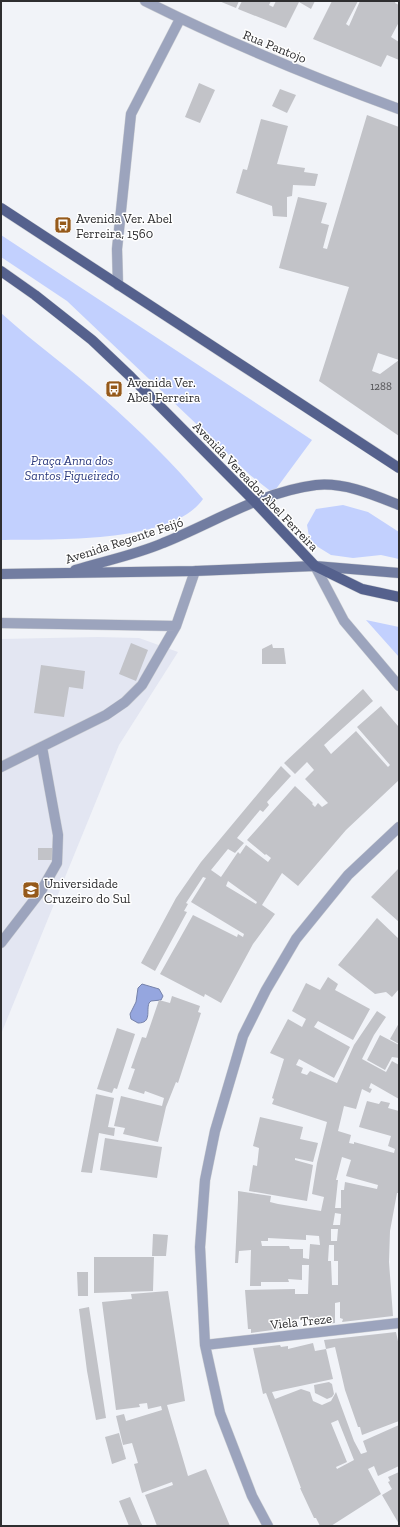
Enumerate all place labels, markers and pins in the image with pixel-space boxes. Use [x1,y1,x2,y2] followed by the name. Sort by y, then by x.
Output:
[76,211,173,241] place label: Avenida Ver. Abel Ferreira, 1560
[53,215,73,235] bus stop icon: Avenida Ver. Abel Ferreira, 1560
[127,375,201,405] place label: Avenida Ver. Abel Ferreira
[104,379,124,399] bus stop icon: Avenida Ver. Abel Ferreira
[44,876,131,906] place label: Universidade Cruzeiro do Sul
[21,880,41,900] school or university icon: Universidade Cruzeiro do Sul

